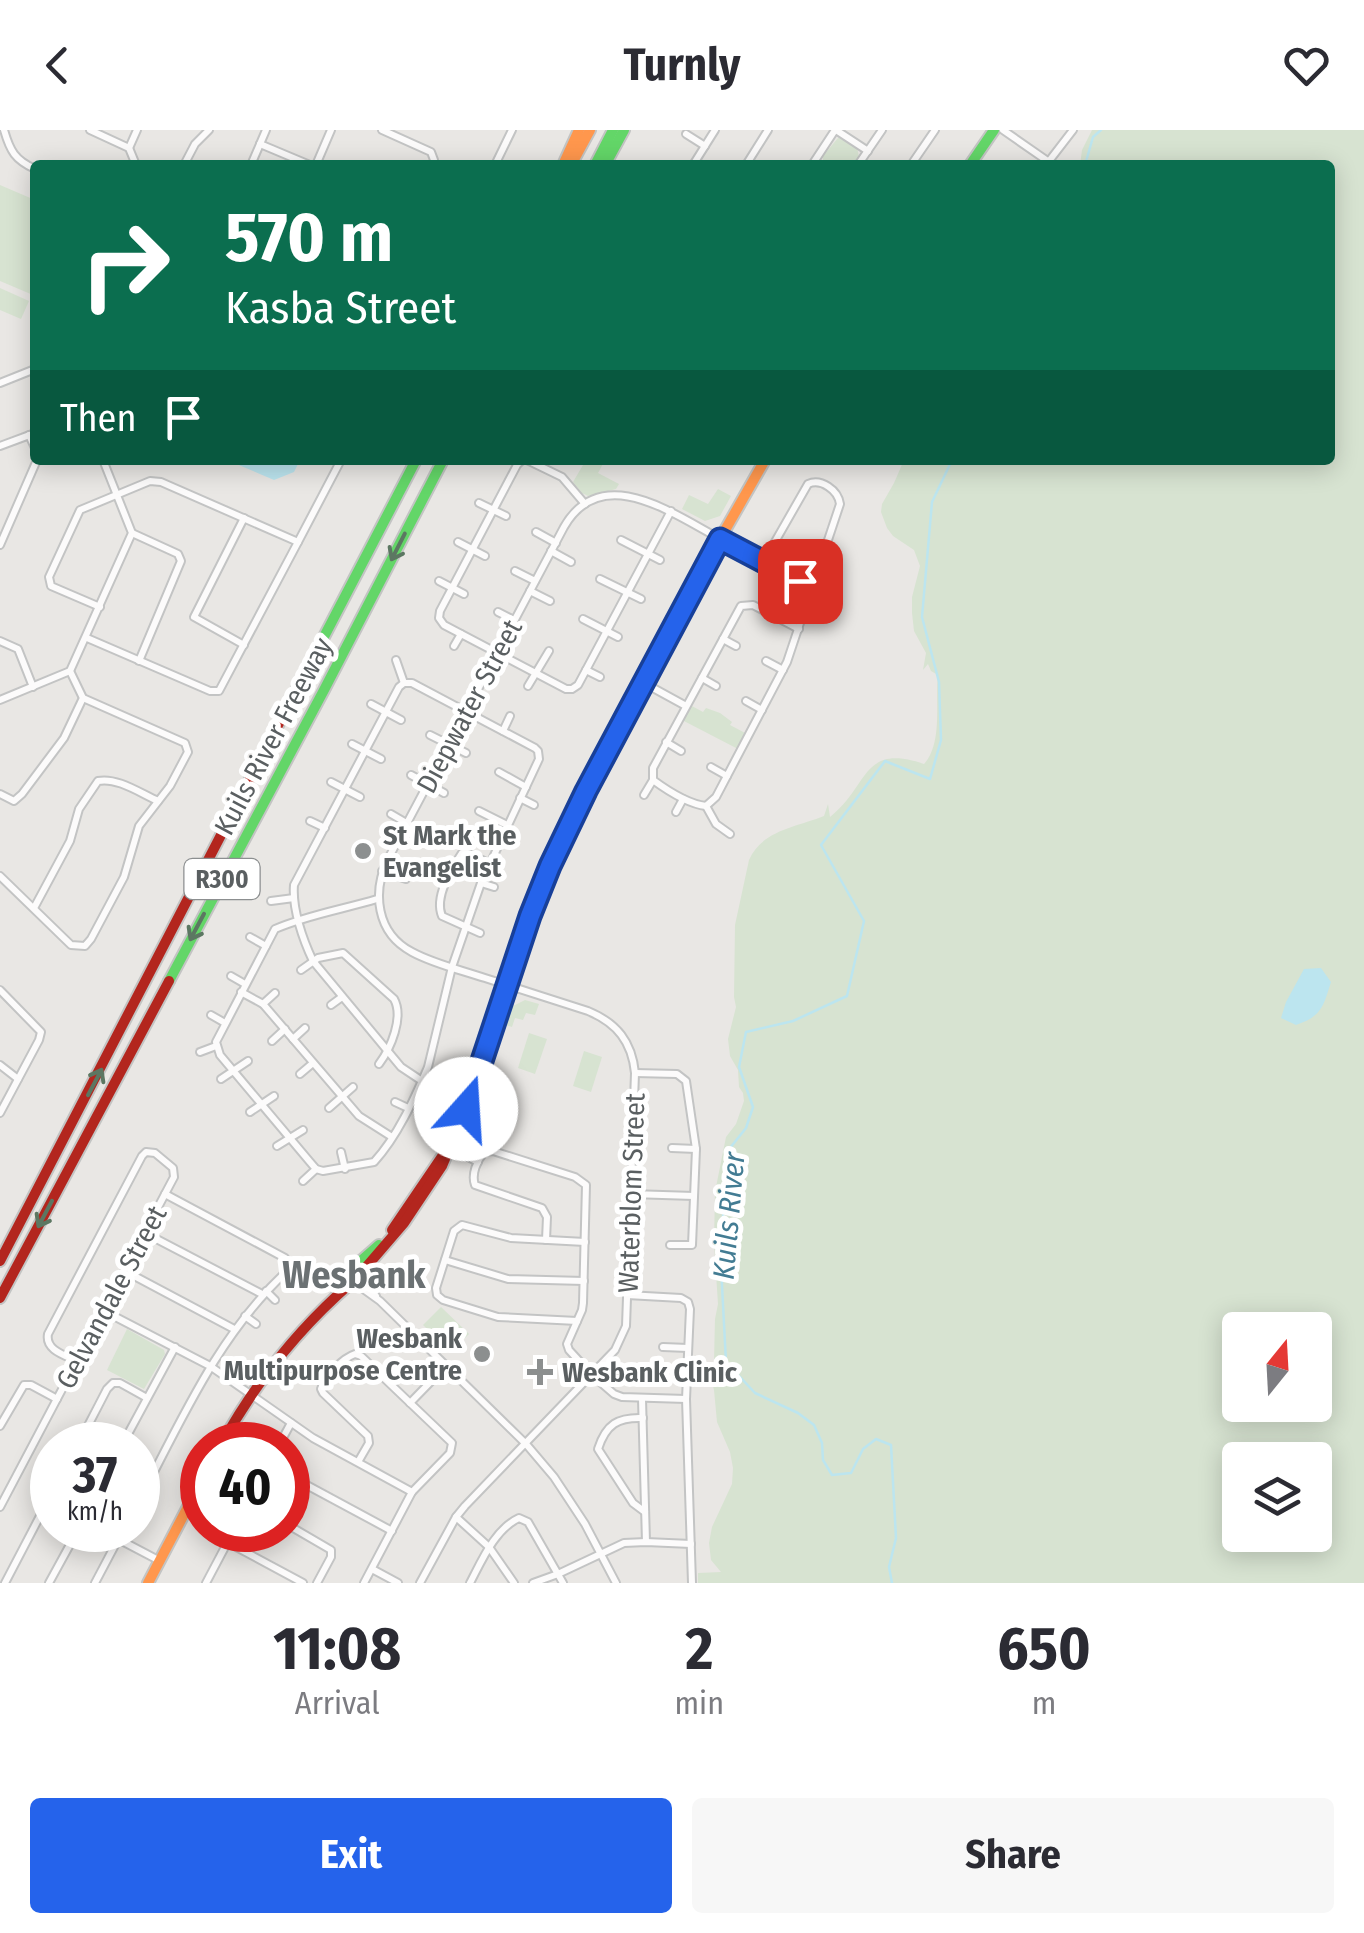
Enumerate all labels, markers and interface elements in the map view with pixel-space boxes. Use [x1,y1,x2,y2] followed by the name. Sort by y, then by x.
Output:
[30,38,85,93] icon: back
[624,38,740,92] text: Turnly
[1279,38,1334,93] icon: heart
[225,196,393,280] text: 570 m
[60,200,190,330] icon: right
[225,281,456,335] text: Kasba Street
[156,390,211,445] icon: arrive
[60,395,136,441] text: Then
[388,531,407,561] one-way arrow
[758,539,843,624] pin
[773,554,828,609] icon: arrive
[410,613,529,799] street label: Diepwater Street
[208,631,340,841] street label: Kuils River Freeway
[383,819,516,884] place label: St Mark the Evangelist
[352,840,374,862] marker: St Mark the Evangelist
[184,859,260,899] road number: R300
[186,911,206,941] one-way arrow
[414,1057,518,1161] position arrow
[86,1068,105,1098] one-way arrow
[612,1092,652,1294] street label: Waterblom Street
[705,1149,753,1281] water label: Kuils River
[35,1199,54,1228] one-way arrow
[49,1199,174,1394] street label: Gelvandale Street
[282,1252,426,1298] district label: Wesbank
[1222,1312,1332,1422] north arrow
[1222,1312,1332,1552] map controls
[224,1322,463,1387] place label: Wesbank Multipurpose Centre
[471,1343,493,1365] marker: Wesbank Multipurpose Centre
[562,1356,738,1389] place label: Wesbank Clinic
[527,1359,553,1385] marker: Wesbank Clinic
[180,1422,310,1552] speed limit sign: 40
[1222,1442,1332,1552] button: layers
[73,1445,117,1505] text: 37
[67,1497,123,1527] text: km/h
[273,1613,401,1685] text: 11:08
[685,1613,713,1685] text: 2
[997,1613,1091,1685] text: 650
[295,1684,380,1722] text: Arrival
[675,1684,724,1722] text: min
[1032,1684,1056,1722] text: m
[30,1798,672,1913] button: Exit
[692,1798,1334,1913] button: Share

